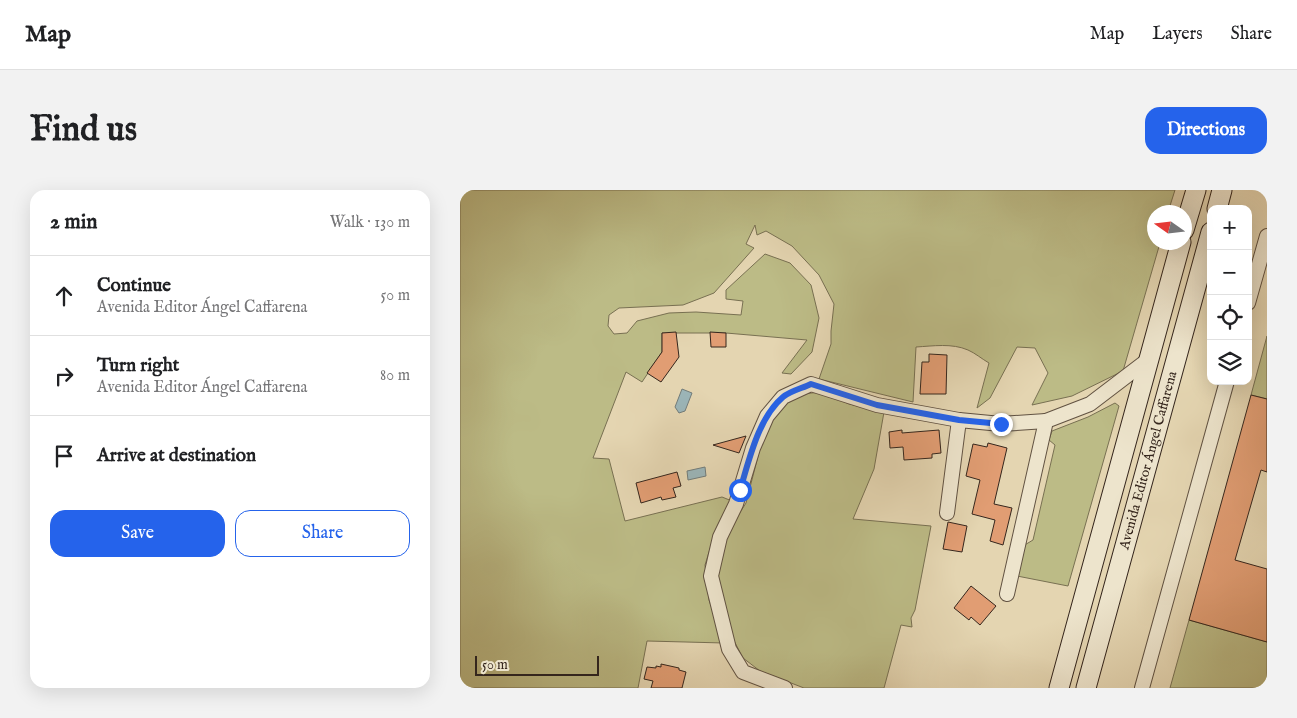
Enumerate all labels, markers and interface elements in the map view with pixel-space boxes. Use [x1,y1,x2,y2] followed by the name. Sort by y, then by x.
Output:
[25,19,71,50] text: Map
[1090,23,1124,46] text: Map
[1152,23,1203,46] text: Layers
[1231,23,1272,46] text: Share
[1145,107,1267,154] button: Directions
[30,108,137,153] text: Find us
[1147,205,1192,250] north arrow
[1207,205,1252,385] map controls
[1207,205,1252,250] button: +
[50,209,97,236] text: 2 min
[330,213,410,233] text: Walk · 130 m
[1207,250,1252,295] button: −
[97,274,171,298] text: Continue
[50,282,78,310] icon: ahead
[381,286,410,306] text: 50 m
[1207,295,1252,340] button: locate
[97,298,307,318] text: Avenida Editor Ángel Caffarena
[1207,340,1252,385] button: layers
[97,354,179,378] text: Turn right
[50,362,78,390] icon: right
[380,366,410,386] text: 80 m
[1115,368,1182,553] street label: Avenida Editor Ángel Caffarena
[97,378,307,398] text: Avenida Editor Ángel Caffarena
[990,413,1013,436] route end
[50,442,78,470] icon: arrive
[97,444,256,468] text: Arrive at destination
[729,479,752,502] route start
[50,510,225,557] button: Save
[235,510,410,557] button: Share
[475,653,599,676] scale bar
[482,656,508,674] text: 50 m

